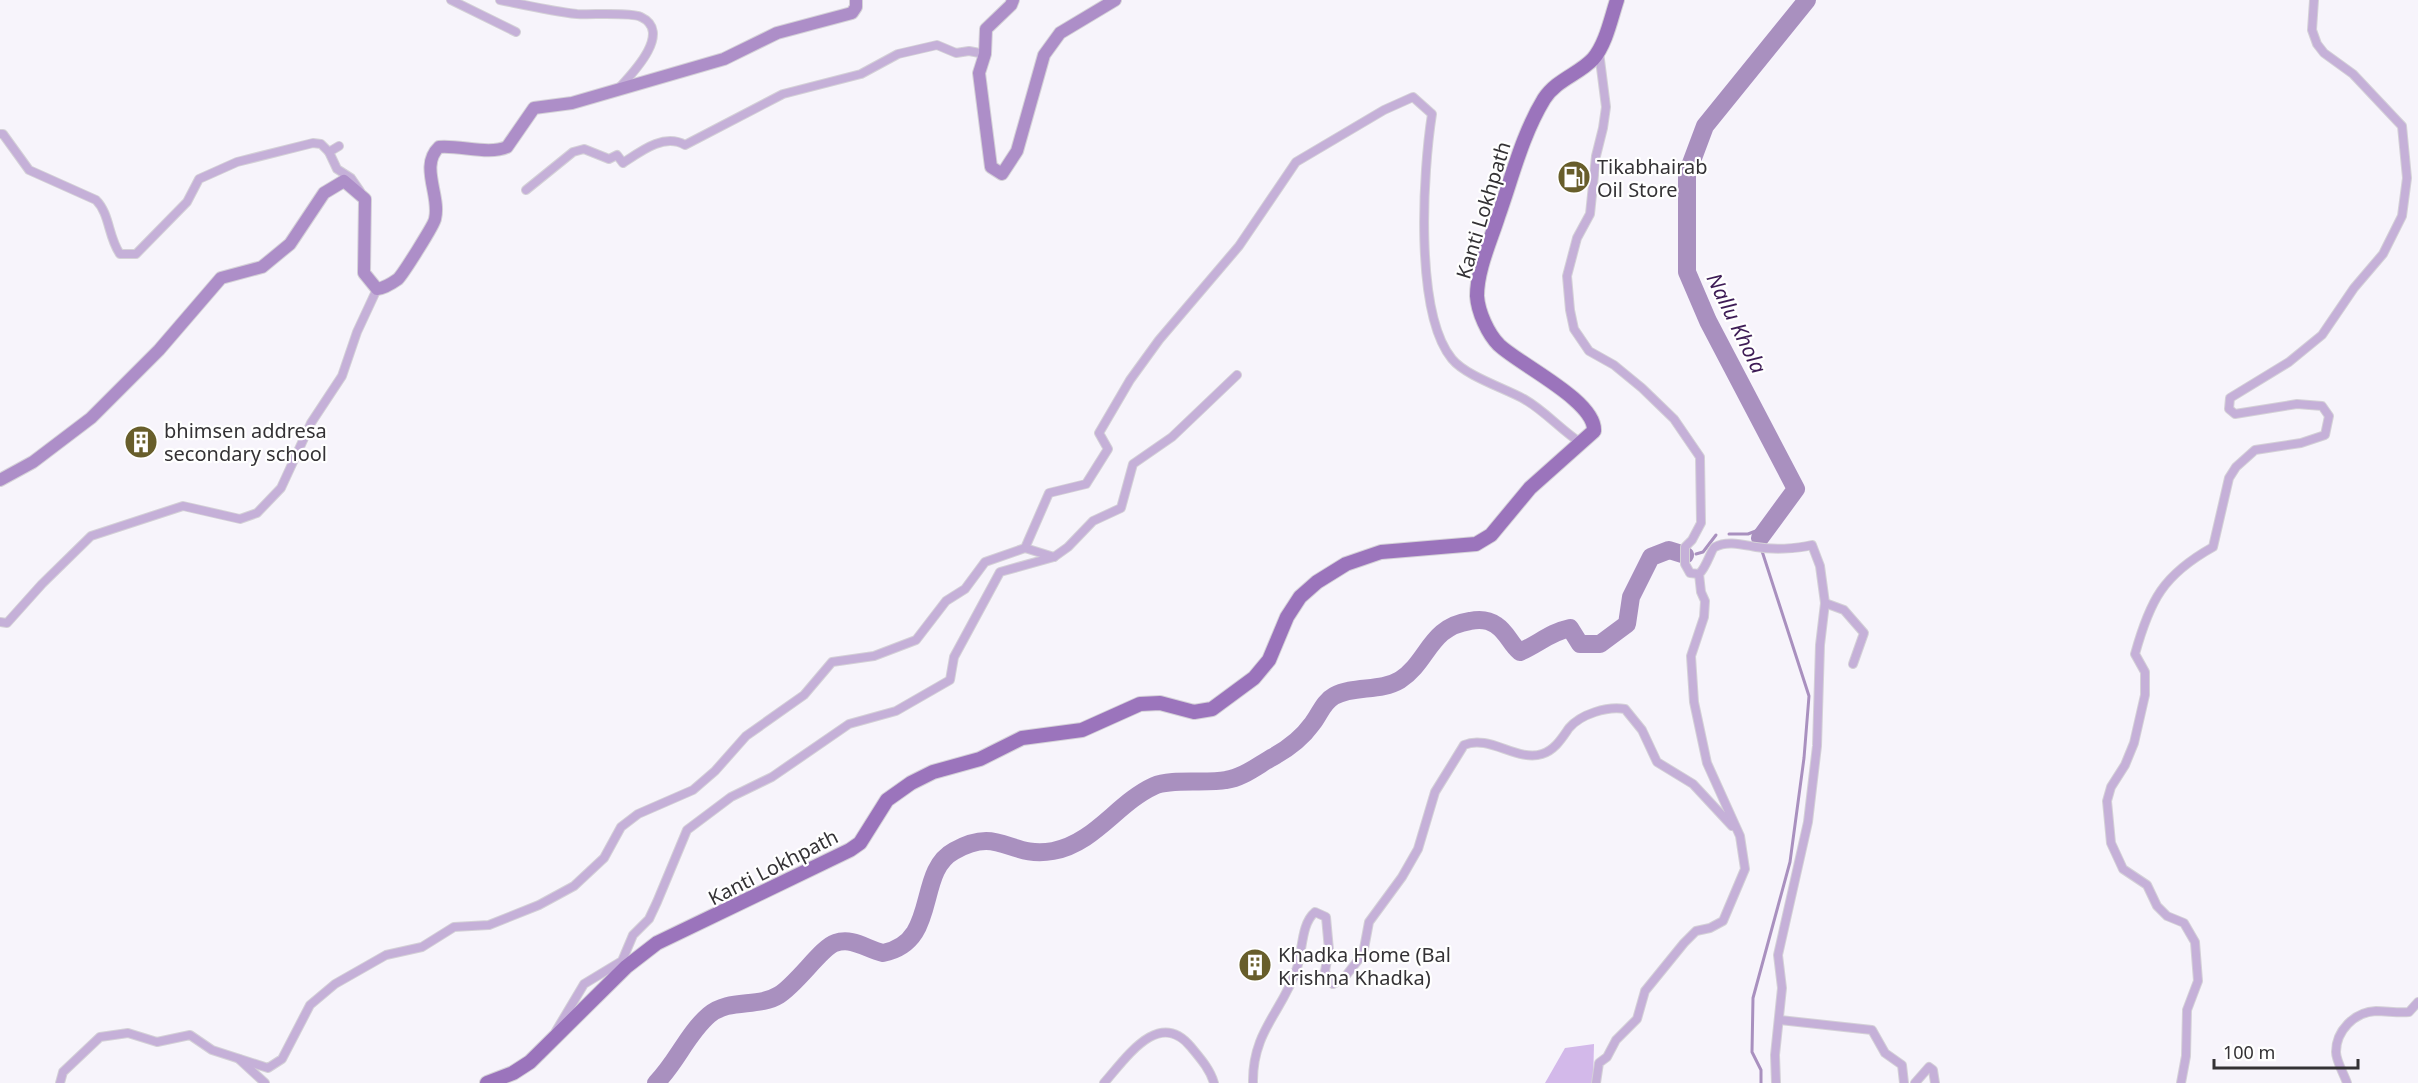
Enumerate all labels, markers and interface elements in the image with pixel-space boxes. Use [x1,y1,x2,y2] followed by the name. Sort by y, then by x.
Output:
[1449,138,1517,282] street label: Kanti Lokhpath
[1597,153,1708,203] place label: Tikabhairab Oil Store
[1556,159,1592,195] fuel station icon: Tikabhairab Oil Store
[1701,268,1773,378] water label: Nallu Khola
[164,417,327,467] place label: bhimsen addresa secondary school
[123,424,159,460] building icon: bhimsen addresa secondary school
[703,823,843,911] street label: Kanti Lokhpath
[1278,941,1451,991] place label: Khadka Home (Bal Krishna Khadka)
[1237,947,1273,983] building icon: Khadka Home (Bal Krishna Khadka)
[2214,1032,2358,1070] scale bar
[2223,1040,2275,1064] text: 100 m

